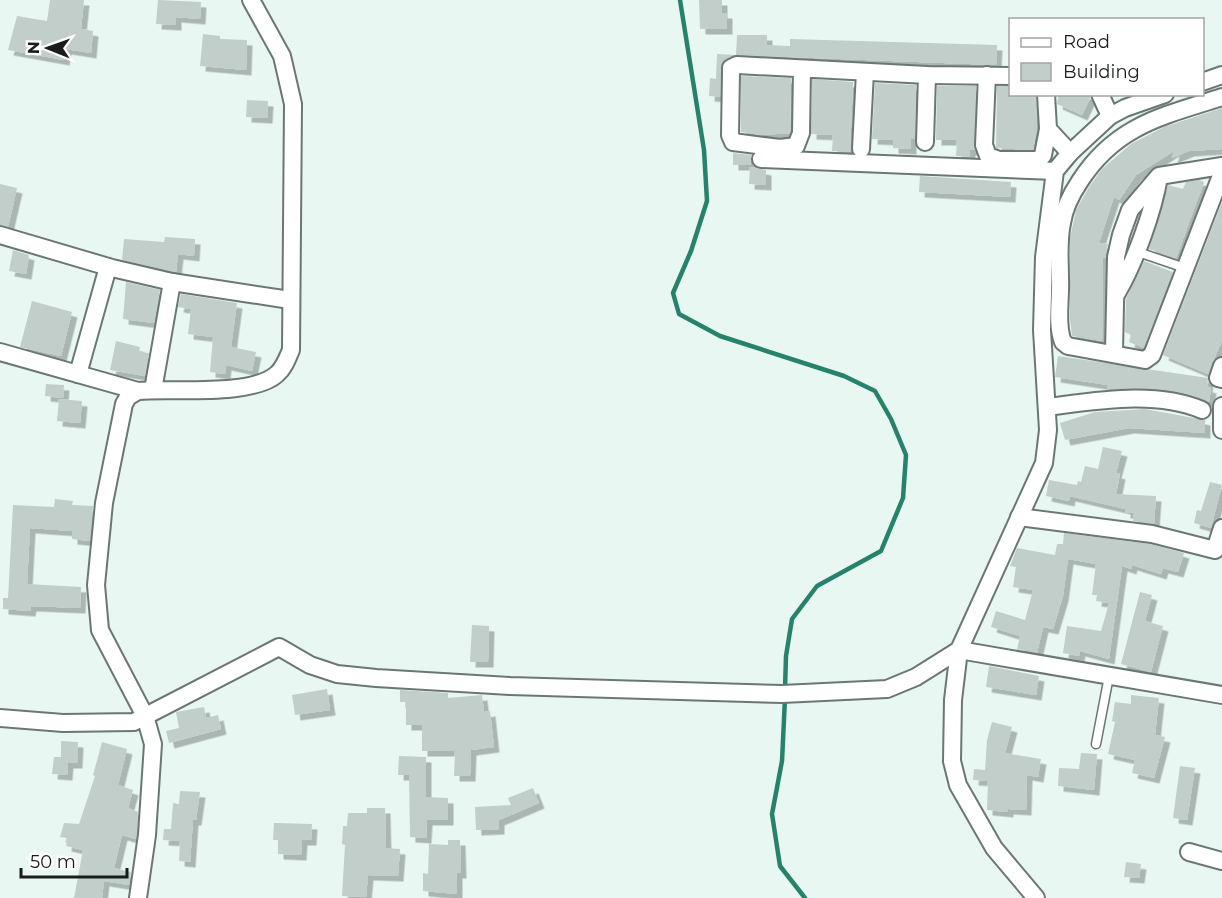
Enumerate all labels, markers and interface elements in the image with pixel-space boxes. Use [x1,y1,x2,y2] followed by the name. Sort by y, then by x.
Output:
[18,18,78,78] north arrow
[1009,18,1204,96] legend
[1063,31,1110,53] text: Road
[24,41,43,54] text: N
[1063,61,1140,83] text: Building
[21,841,128,879] scale bar
[30,851,76,873] text: 50 m

